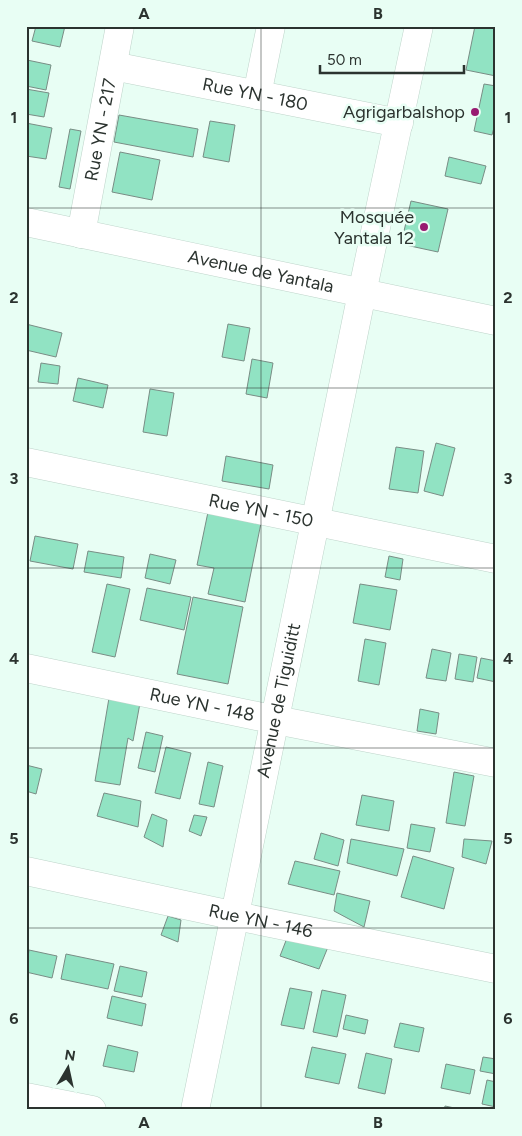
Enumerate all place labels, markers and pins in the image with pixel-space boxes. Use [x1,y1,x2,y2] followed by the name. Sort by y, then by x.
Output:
[343,101,465,123] place label: Agrigarbalshop
[469,106,481,118] marker: Agrigarbalshop
[334,206,414,249] place label: Mosquée Yantala 12
[418,221,430,233] marker: Mosquée Yantala 12

